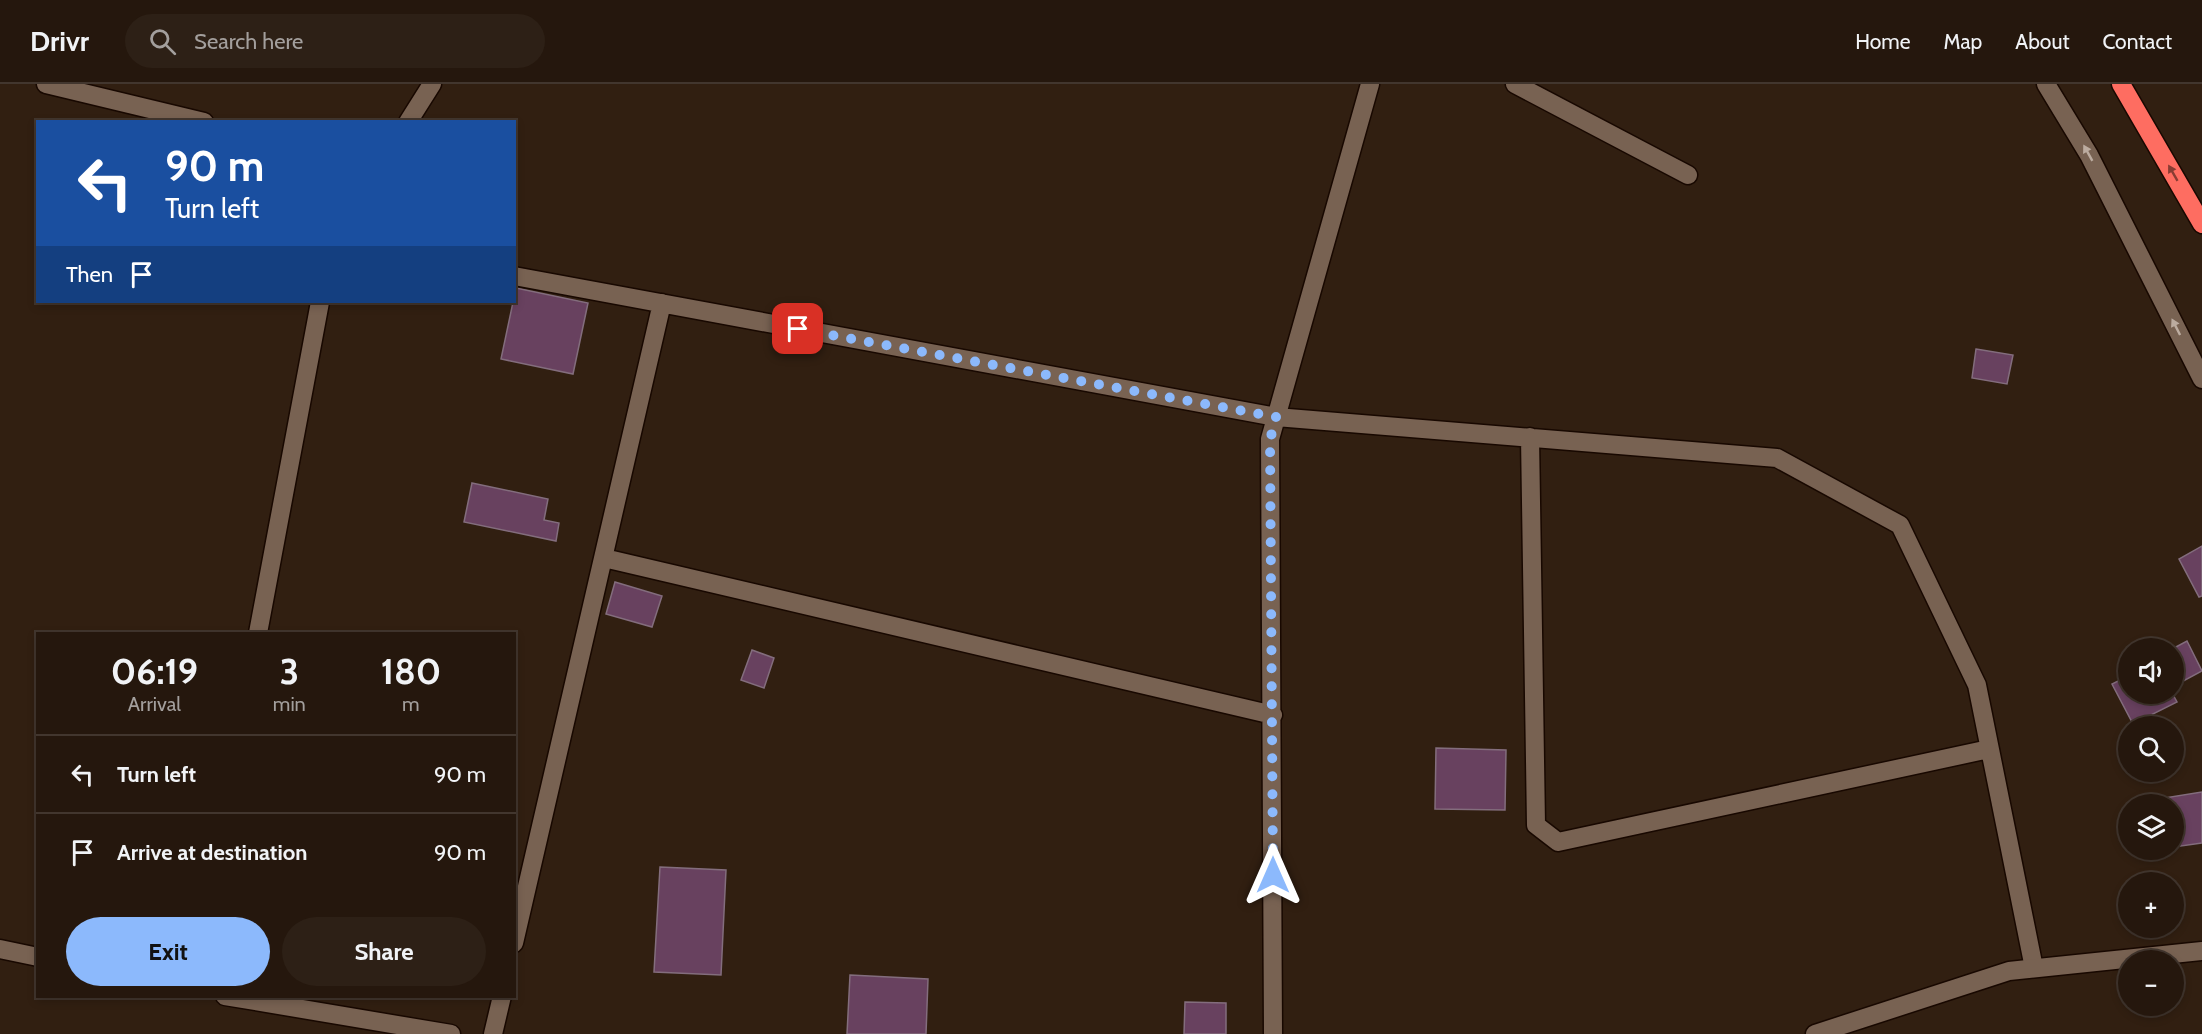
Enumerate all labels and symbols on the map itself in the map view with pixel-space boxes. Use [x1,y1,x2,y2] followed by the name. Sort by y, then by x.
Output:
[2082,145,2093,161] one-way arrow
[2168,164,2178,181] one-way arrow
[772,303,823,354] pin
[2171,318,2181,335] one-way arrow
[1241,843,1305,907] position arrow

